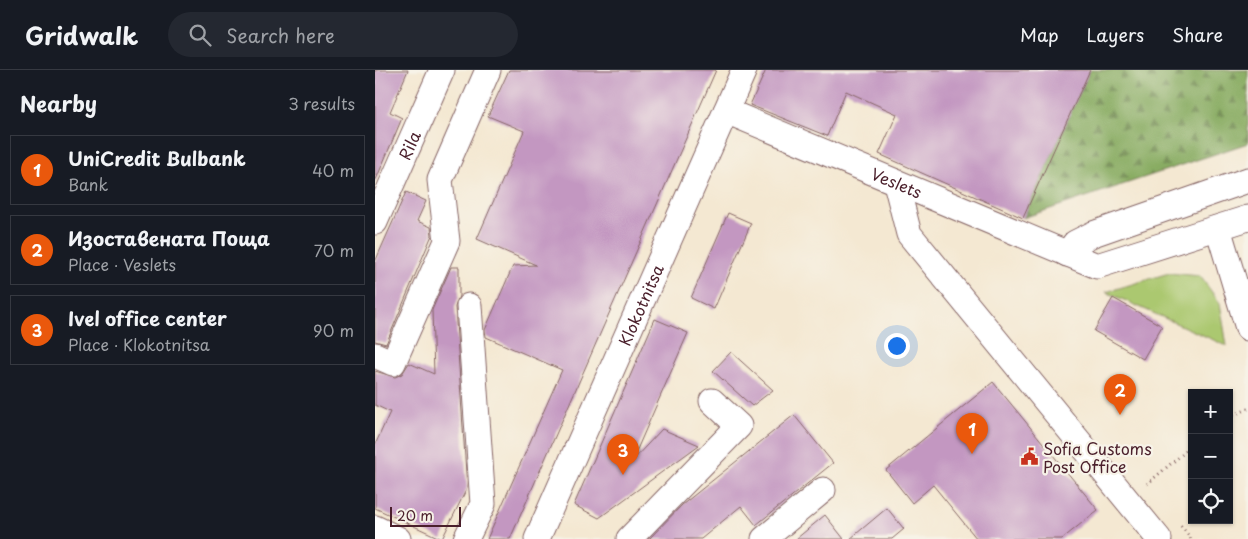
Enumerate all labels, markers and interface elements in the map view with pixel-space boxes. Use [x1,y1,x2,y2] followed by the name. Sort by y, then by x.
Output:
[168,12,518,57] search box
[25,17,138,53] text: Gridwalk
[186,21,214,49] icon: search
[226,21,335,49] text: Search here
[1020,21,1059,48] text: Map
[1087,21,1144,48] text: Layers
[1172,21,1223,48] text: Share
[20,87,97,119] text: Nearby
[288,91,355,115] text: 3 results
[392,127,426,163] street label: Rila
[68,144,246,172] text: UniCredit Bulbank
[33,158,41,182] text: 1
[312,158,354,182] text: 40 m
[868,161,926,204] street label: Veslets
[68,172,108,196] text: Bank
[68,224,270,252] text: Изоставената Поща
[31,238,43,262] text: 2
[314,238,354,262] text: 70 m
[68,252,176,276] text: Place · Veslets
[612,260,669,349] street label: Klokotnitsa
[68,304,227,332] text: Ivel office center
[32,318,42,342] text: 3
[313,318,354,342] text: 90 m
[68,332,210,356] text: Place · Klokotnitsa
[884,333,910,359] your location
[1104,374,1136,415] pin: 2
[1188,389,1233,524] map controls
[1188,389,1233,434] button: +
[956,413,988,454] pin: 1
[607,434,639,475] pin: 3
[1188,434,1233,479] button: −
[1043,436,1152,478] place label: Sofia Customs Post Office
[1019,447,1039,467] public building icon: Sofia Customs Post Office
[1188,479,1233,524] button: locate
[390,504,461,527] scale bar
[397,505,433,526] text: 20 m

